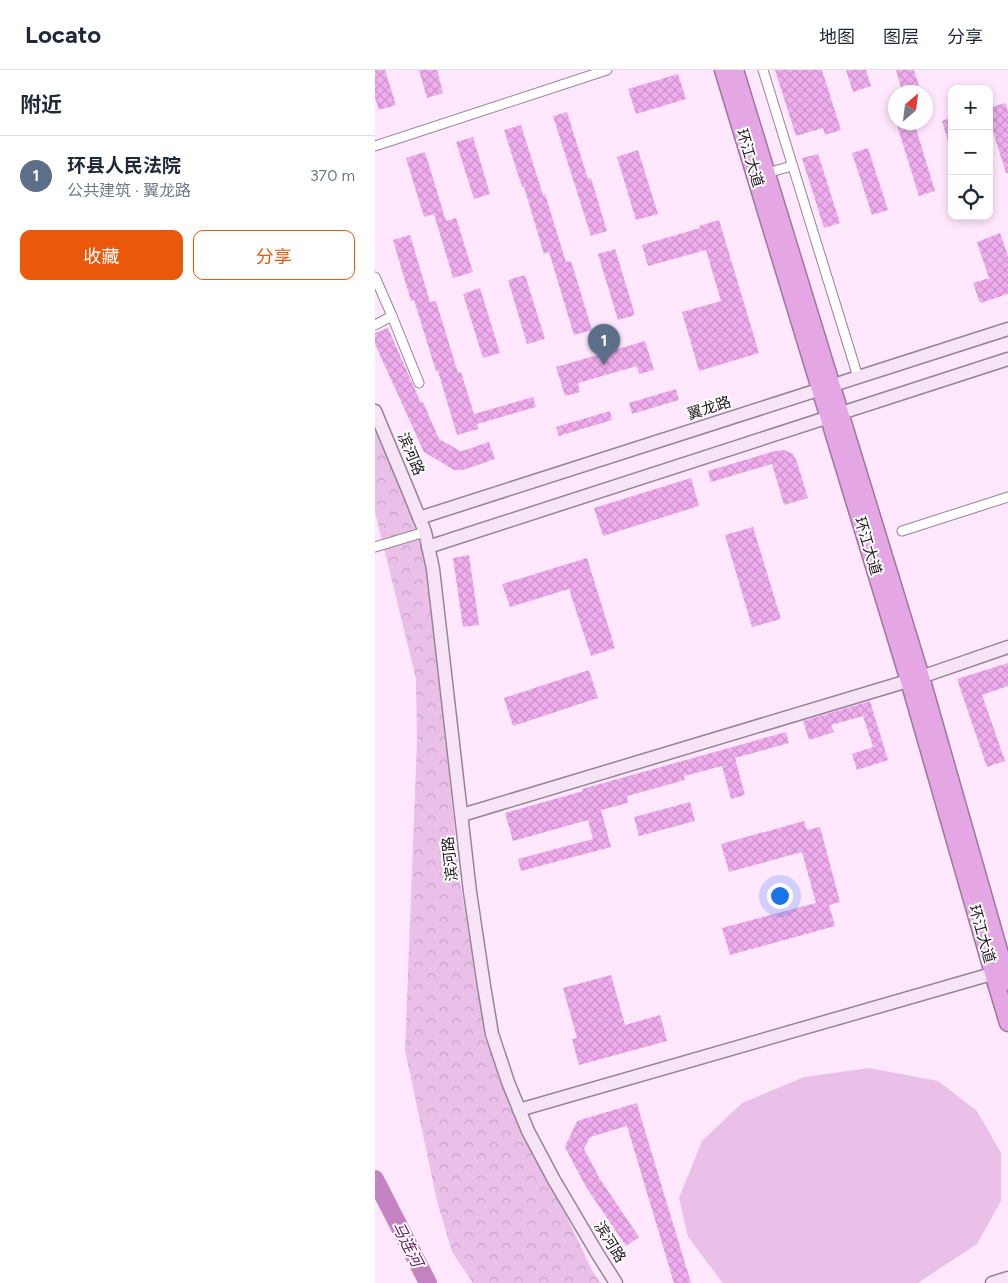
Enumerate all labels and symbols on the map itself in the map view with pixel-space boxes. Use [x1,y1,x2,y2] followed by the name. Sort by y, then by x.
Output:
[888,85,933,130] north arrow
[733,127,767,189] street label: 环江大道
[588,324,620,365] pin: 1
[685,392,733,424] street label: 翼龙路
[394,430,428,478] street label: 滨河路
[851,515,885,577] street label: 环江大道
[439,836,461,882] street label: 滨河路
[767,883,793,909] your location
[965,903,999,965] street label: 环江大道
[590,1218,630,1266] street label: 滨河路
[388,1219,428,1273] water label: 马连河

